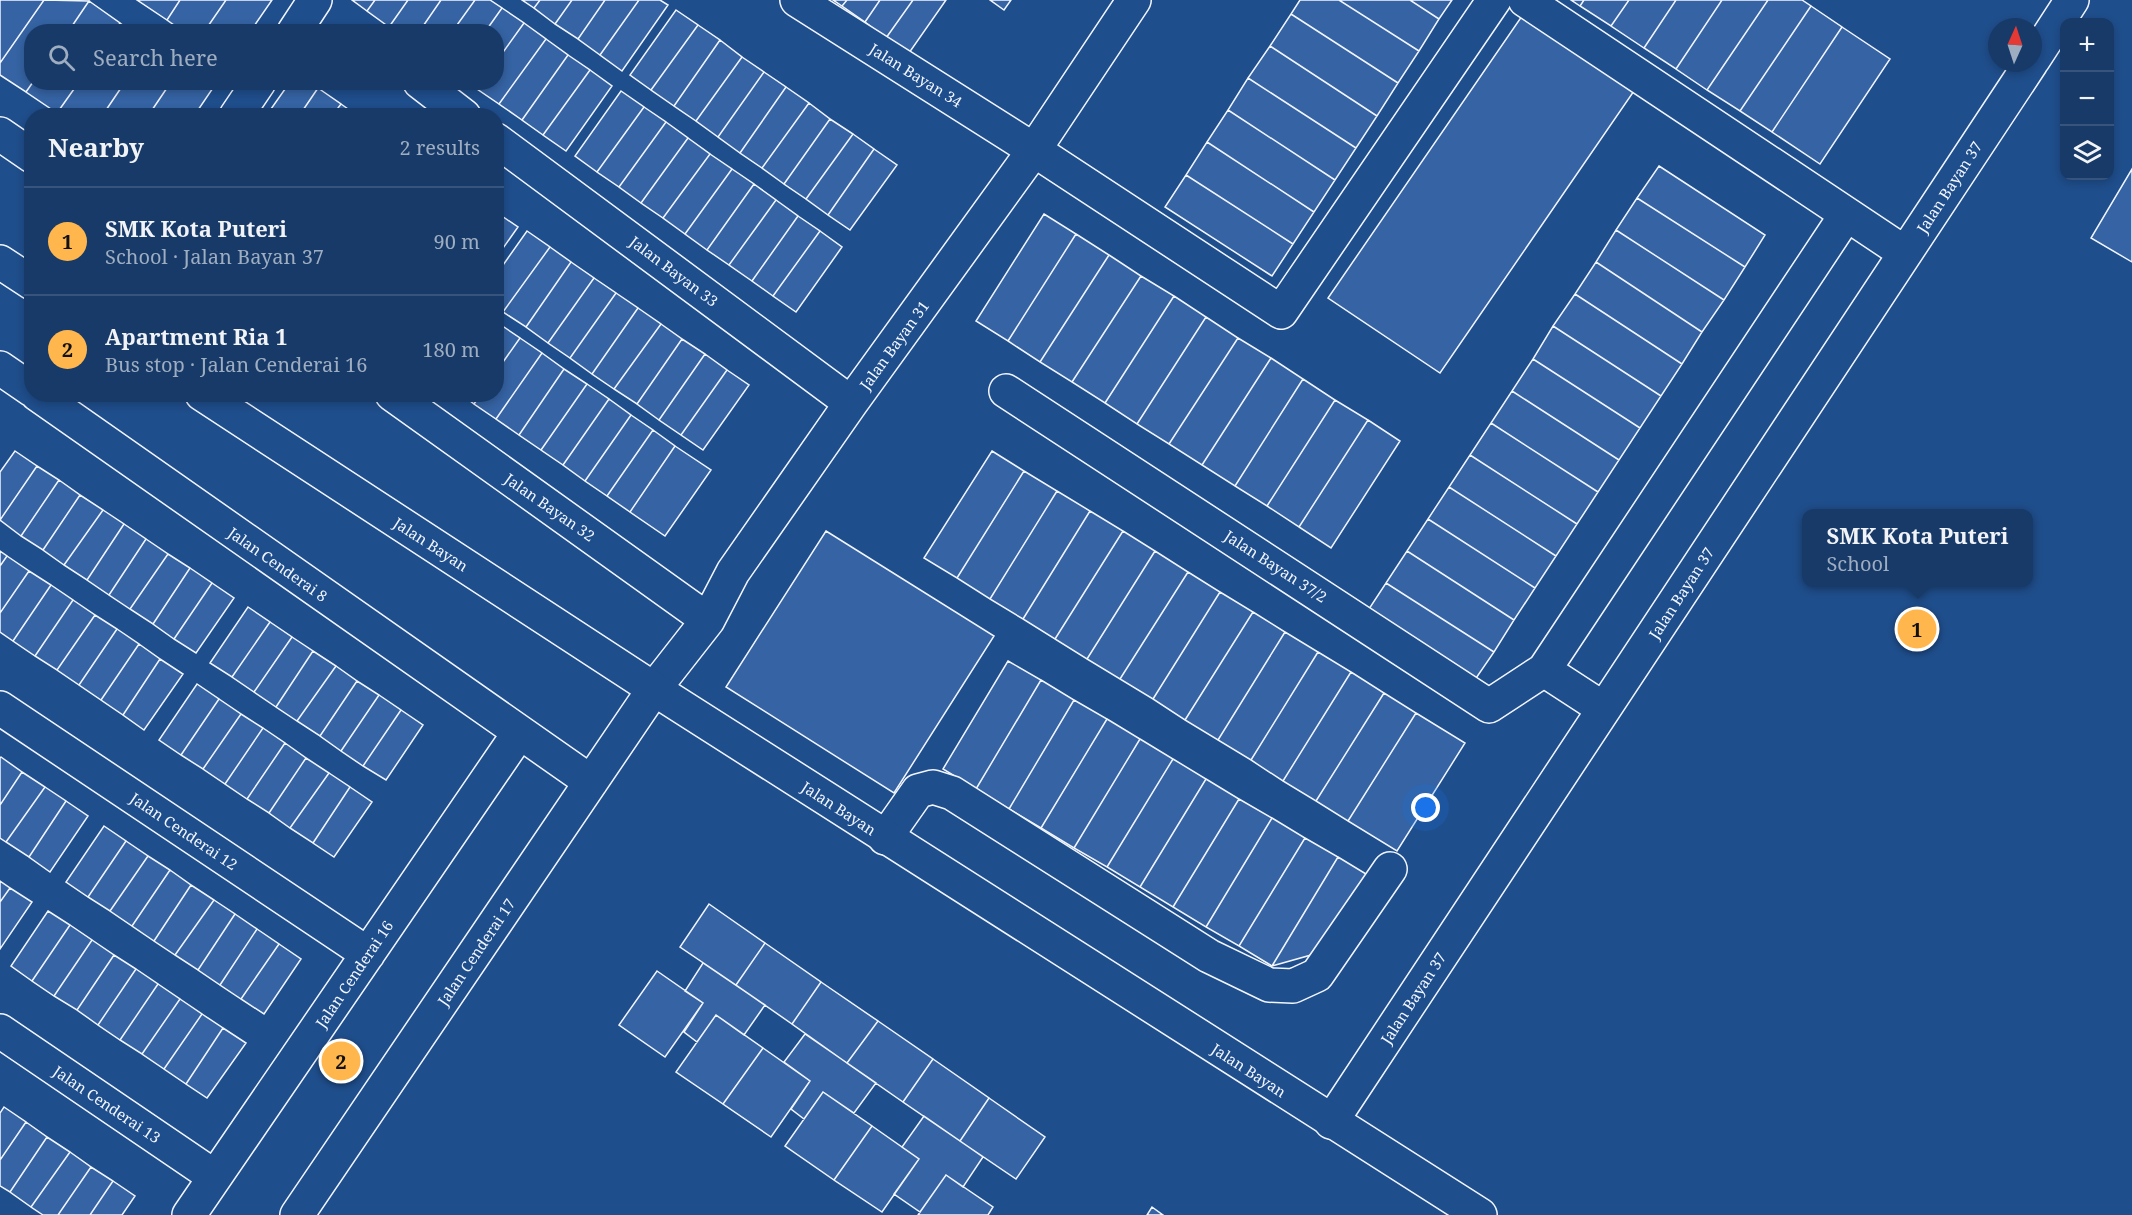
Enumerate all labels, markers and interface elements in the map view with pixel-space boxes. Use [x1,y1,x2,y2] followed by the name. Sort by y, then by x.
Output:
[1988,18,2042,72] north arrow
[2060,18,2114,180] map controls
[2060,18,2114,72] button: +
[24,24,504,90] search box
[865,38,967,112] street label: Jalan Bayan 34
[45,41,78,74] icon: search
[93,42,218,72] text: Search here
[2060,72,2114,126] button: −
[2060,126,2114,180] button: layers
[48,129,144,165] text: Nearby
[400,134,480,161] text: 2 results
[1911,137,1986,238] street label: Jalan Bayan 37
[105,213,287,243] text: SMK Kota Puteri
[62,228,73,255] text: 1
[434,228,480,255] text: 90 m
[625,231,722,311] street label: Jalan Bayan 33
[105,243,324,270] text: School · Jalan Bayan 37
[854,296,933,394] street label: Jalan Bayan 31
[105,321,288,351] text: Apartment Ria 1
[62,336,73,363] text: 2
[422,336,480,363] text: 180 m
[105,351,367,378] text: Bus stop · Jalan Cenderai 16
[500,468,599,546] street label: Jalan Bayan 32
[1802,509,2033,587] popup
[389,512,472,576] street label: Jalan Bayan
[1826,520,2009,550] text: SMK Kota Puteri
[224,522,332,606] street label: Jalan Cenderai 8
[1220,525,1331,607] street label: Jalan Bayan 37/2
[1643,543,1718,644] street label: Jalan Bayan 37
[1826,550,1889,577] text: School
[1898,606,1936,652] pin: 1
[797,776,880,840] street label: Jalan Bayan
[126,787,242,874] street label: Jalan Cenderai 12
[1411,793,1440,822] your location
[432,894,519,1010] street label: Jalan Cenderai 17
[310,916,397,1032] street label: Jalan Cenderai 16
[1375,948,1450,1049] street label: Jalan Bayan 37
[322,1038,360,1084] pin: 2
[1207,1038,1290,1102] street label: Jalan Bayan
[49,1060,165,1147] street label: Jalan Cenderai 13

